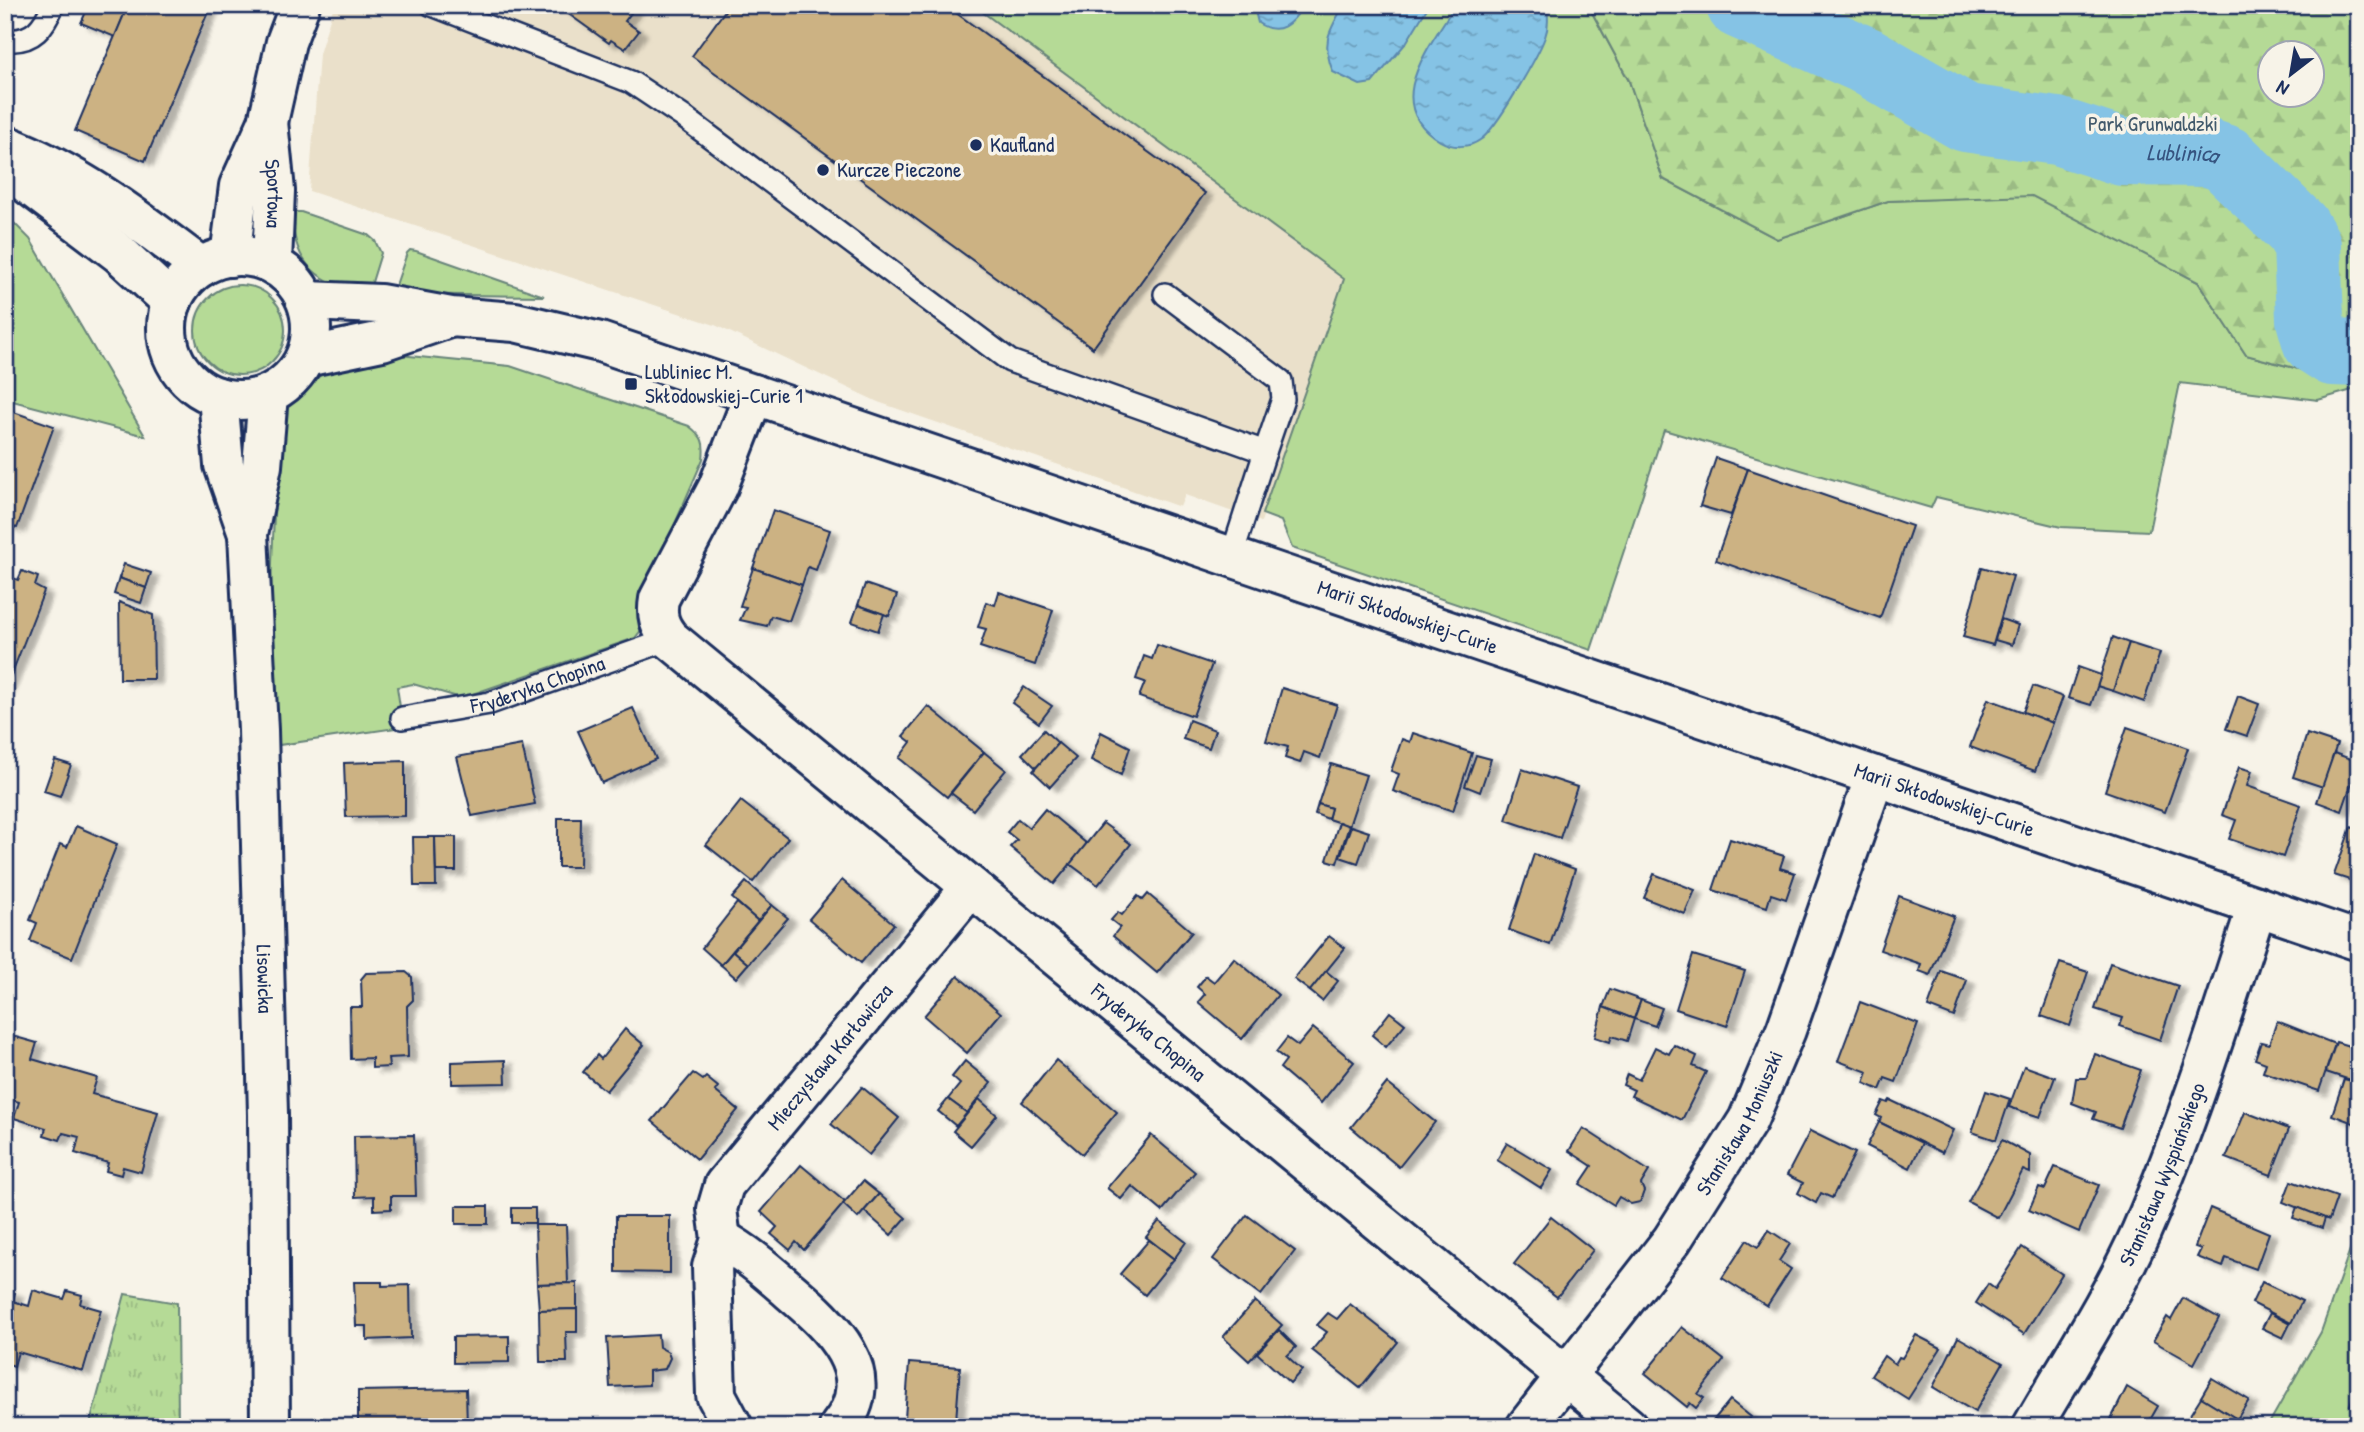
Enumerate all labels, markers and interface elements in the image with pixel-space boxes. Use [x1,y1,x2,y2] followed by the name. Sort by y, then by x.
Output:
[2256,38,2326,108] north arrow
[2271,75,2293,102] text: N
[2088,109,2218,138] park label: Park Grunwaldzki
[990,130,1054,159] place label: Kaufland
[2147,136,2225,171] water label: Lublinica
[968,137,984,153] marker: Kaufland
[837,155,961,184] place label: Kurcze Pieczone
[258,158,290,229] street label: Sportowa
[815,162,831,178] marker: Kurcze Pieczone
[645,357,803,410] place label: Lubliniec M. Skłodowskiej-Curie 1
[623,376,639,392] marker: Lubliniec M. Skłodowskiej-Curie 1
[1314,572,1502,661] street label: Marii Skłodowskiej-Curie
[467,648,609,720] street label: Fryderyka Chopina
[1851,755,2039,843] street label: Marii Skłodowskiej-Curie
[250,944,280,1014] street label: Lisowicka
[1085,976,1212,1088] street label: Fryderyka Chopina
[760,977,899,1136] street label: Mieczysława Karłowicza
[1689,1046,1790,1201] street label: Stanisława Moniuszki
[2112,1079,2212,1271] street label: Stanisława Wyspiańskiego

